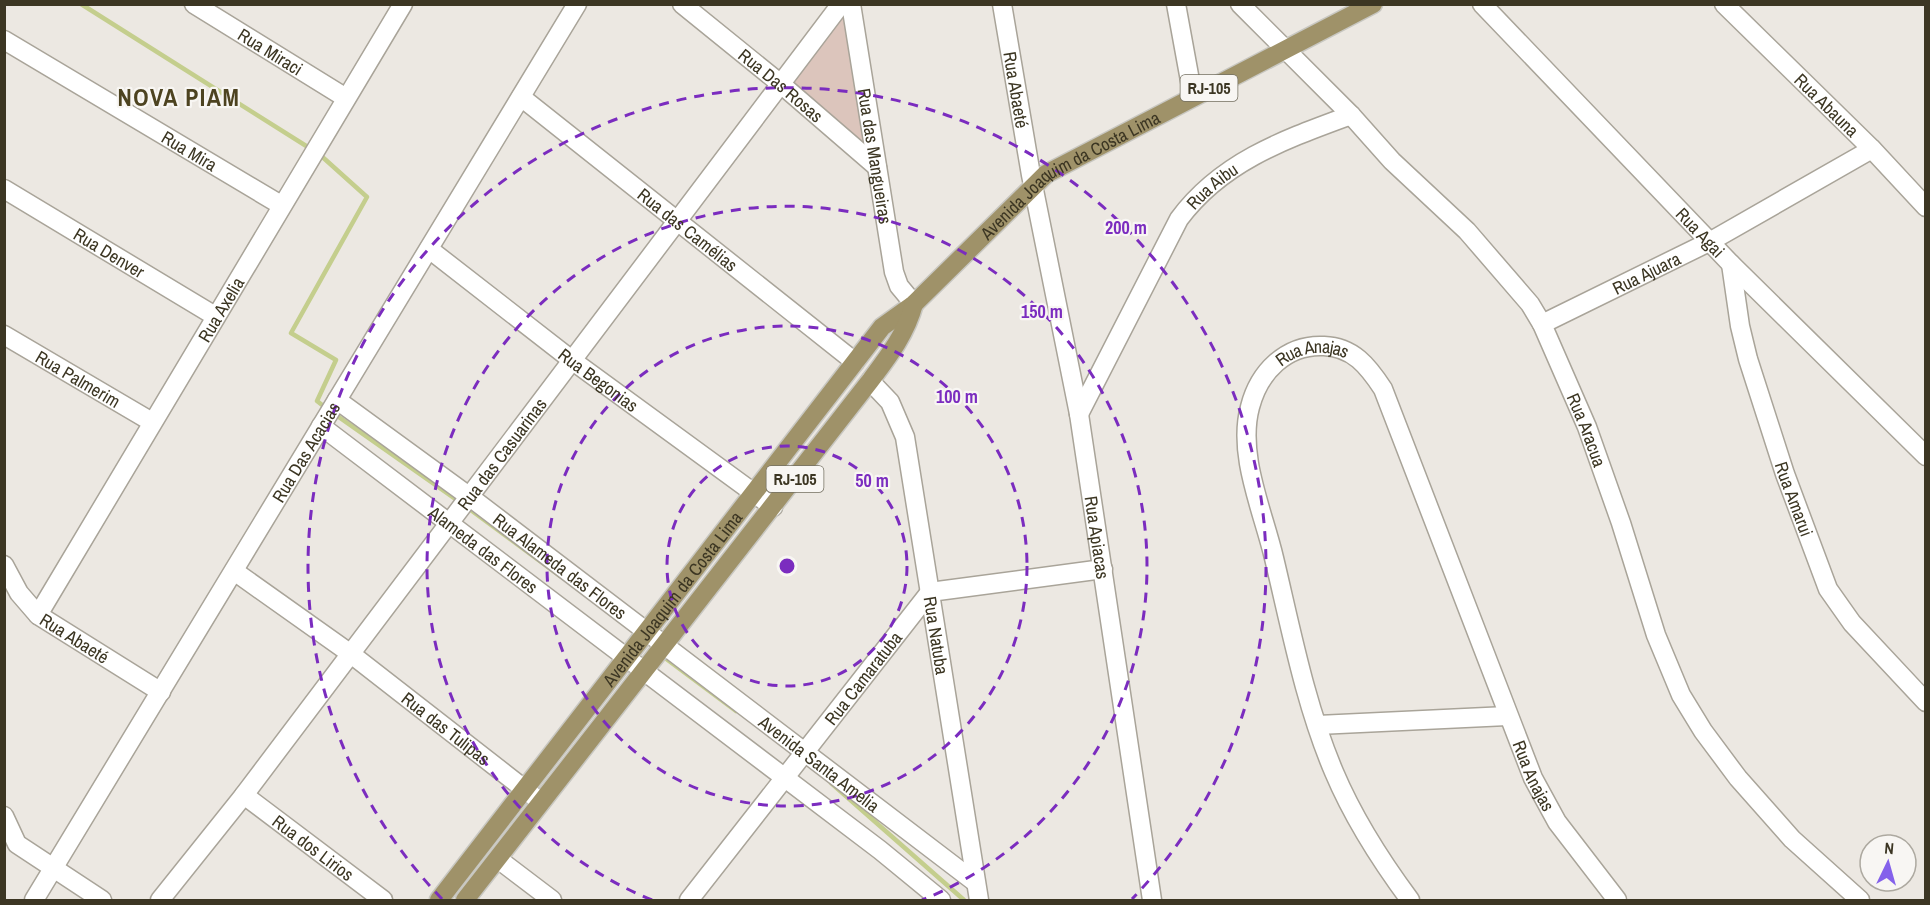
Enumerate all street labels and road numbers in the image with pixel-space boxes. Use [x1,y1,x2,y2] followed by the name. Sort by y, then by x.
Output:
[233,22,308,81] street label: Rua Miraci
[733,42,829,128] street label: Rua Das Rosas
[998,50,1035,130] street label: Rua Abaeté
[1789,67,1865,142] street label: Rua Abauna
[1180,75,1238,101] road number: RJ-105
[852,86,899,226] street label: Rua das Mangueiras
[974,105,1164,246] street label: Avenida Joaquim da Costa Lima
[157,124,222,177] street label: Rua Mira
[1180,156,1242,215] street label: Rua Aibu
[632,182,743,277] street label: Rua das Camélias
[1671,202,1731,263] street label: Rua Agai
[69,221,150,284] street label: Rua Denver
[1608,246,1684,300] street label: Rua Ajuara
[192,272,250,346] street label: Rua Axelia
[1270,333,1353,372] street label: Rua Anajas
[553,342,644,417] street label: Rua Begonias
[31,344,125,413] street label: Rua Palmerim
[1561,389,1613,470] street label: Rua Aracua
[451,392,552,515] street label: Rua das Casuarinas
[266,397,346,507] street label: Rua Das Acacias
[1769,458,1820,540] street label: Rua Amarui
[766,466,824,492] road number: RJ-105
[1079,494,1116,581] street label: Rua Apiacas
[423,499,543,599] street label: Alameda das Flores
[596,506,748,692] street label: Avenida Joaquim da Costa Lima
[488,507,632,625] street label: Rua Alameda das Flores
[918,595,955,676] street label: Rua Natuba
[35,607,114,669] street label: Rua Abaeté
[818,626,907,730] street label: Rua Camaratuba
[397,686,496,771] street label: Rua das Tulipas
[753,709,885,818] street label: Avenida Santa Amelia
[1507,736,1561,815] street label: Rua Anajas
[268,809,359,886] street label: Rua dos Lirios

